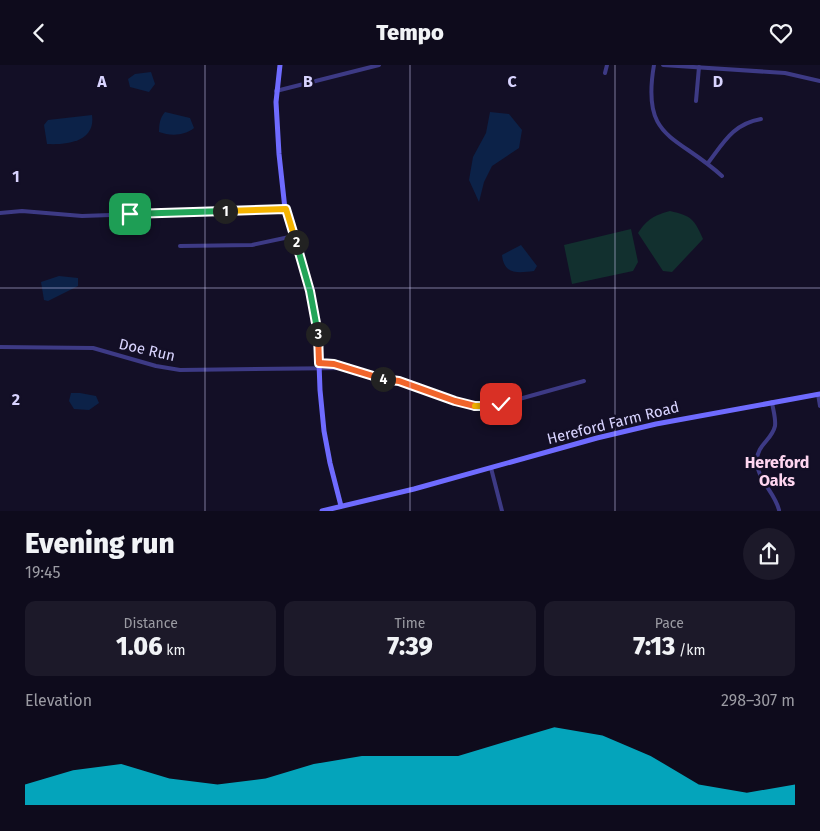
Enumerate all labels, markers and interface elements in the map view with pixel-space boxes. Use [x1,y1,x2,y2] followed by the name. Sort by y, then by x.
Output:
[25,19,53,47] icon: back
[376,19,444,46] text: Tempo
[767,19,795,47] icon: heart
[96,72,107,91] text: A
[303,72,313,91] text: B
[507,72,517,91] text: C
[713,72,723,91] text: D
[12,167,20,186] text: 1
[109,193,151,235] pin
[212,199,238,223] pin: 1
[116,200,144,228] icon: arrive
[222,203,229,220] text: 1
[284,229,308,255] pin: 2
[293,234,300,251] text: 2
[306,321,330,347] pin: 3
[315,326,322,343] text: 3
[117,335,177,365] street label: Doe Run
[370,367,396,391] pin: 4
[380,371,387,388] text: 4
[480,383,522,425] pin
[12,390,20,409] text: 2
[487,390,515,418] icon: check
[545,398,681,448] street label: Hereford Farm Road
[745,453,809,490] district label: Hereford Oaks
[25,527,175,560] text: Evening run
[743,528,795,580] button: share
[25,563,60,582] text: 19:45
[124,615,178,632] text: Distance
[395,615,425,632] text: Time
[655,615,684,632] text: Pace
[116,632,163,662] text: 1.06
[387,632,433,662] text: 7:39
[633,632,675,662] text: 7:13
[163,642,185,659] text: km
[675,642,705,659] text: /km
[25,691,92,710] text: Elevation
[721,691,795,710] text: 298–307 m

